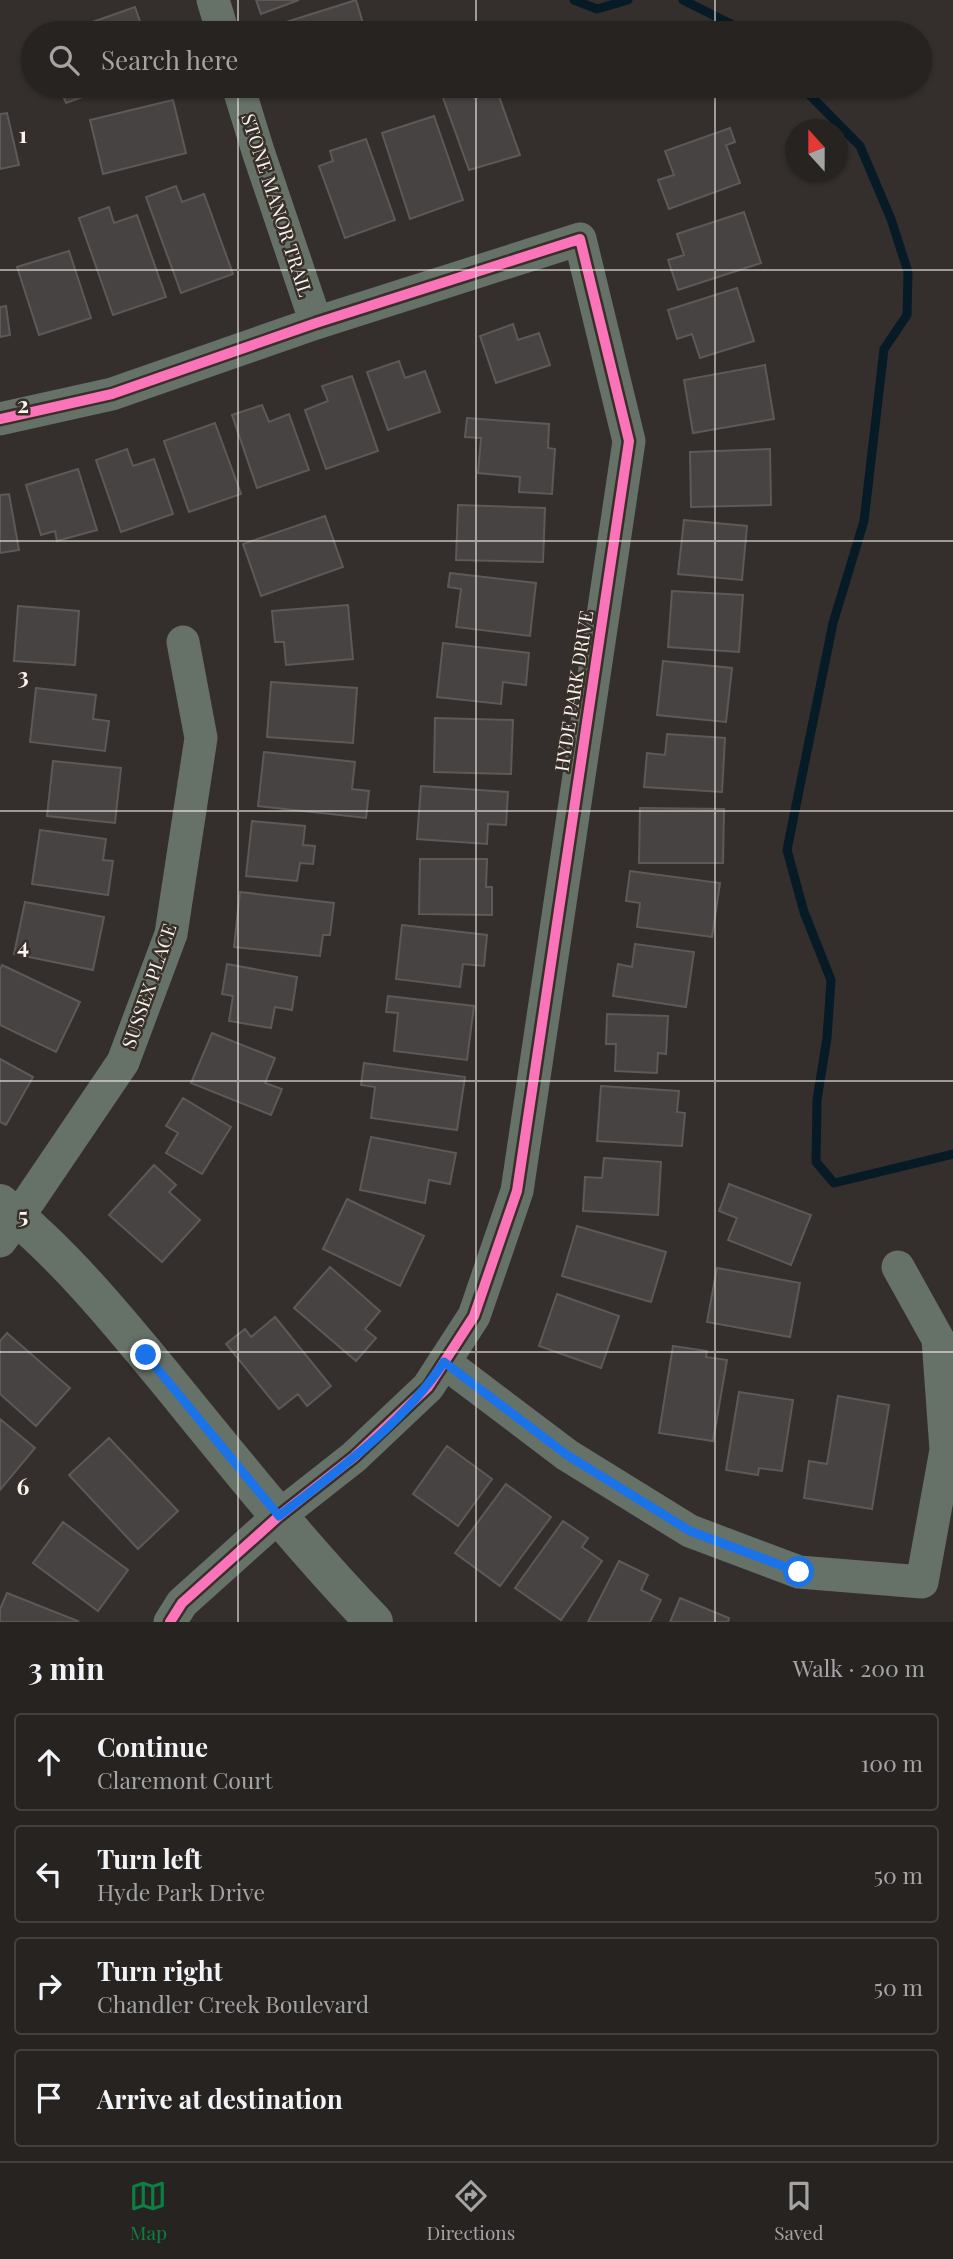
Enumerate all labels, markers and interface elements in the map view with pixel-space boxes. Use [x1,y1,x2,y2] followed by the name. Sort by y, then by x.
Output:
[21,21,932,98] search box
[45,41,83,79] icon: search
[101,42,238,77] text: Search here
[236,110,320,299] street label: STONE MANOR TRAIL
[19,118,28,149] text: 1
[785,119,848,182] north arrow
[17,388,29,419] text: 2
[547,608,599,773] street label: HYDE PARK DRIVE
[17,659,29,690] text: 3
[115,920,182,1052] street label: SUSSEX PLACE
[17,929,29,960] text: 4
[18,1199,28,1230] text: 5
[130,1339,161,1370] route end
[17,1470,30,1501] text: 6
[783,1556,814,1587] route start
[28,1648,104,1688] text: 3 min
[793,1652,925,1683] text: Walk · 200 m
[97,1729,208,1764] text: Continue
[30,1743,68,1781] icon: ahead
[861,1747,923,1778] text: 100 m
[97,1764,273,1795] text: Claremont Court
[97,1841,202,1876] text: Turn left
[30,1855,68,1893] icon: left
[874,1859,923,1890] text: 50 m
[97,1876,265,1907] text: Hyde Park Drive
[97,1953,223,1988] text: Turn right
[30,1967,68,2005] icon: right
[874,1971,923,2002] text: 50 m
[97,1988,369,2019] text: Chandler Creek Boulevard
[30,2079,68,2117] icon: arrive
[97,2081,343,2116] text: Arrive at destination
[129,2177,167,2245] tab: Map
[426,2177,515,2245] tab: Directions
[774,2177,824,2245] tab: Saved

